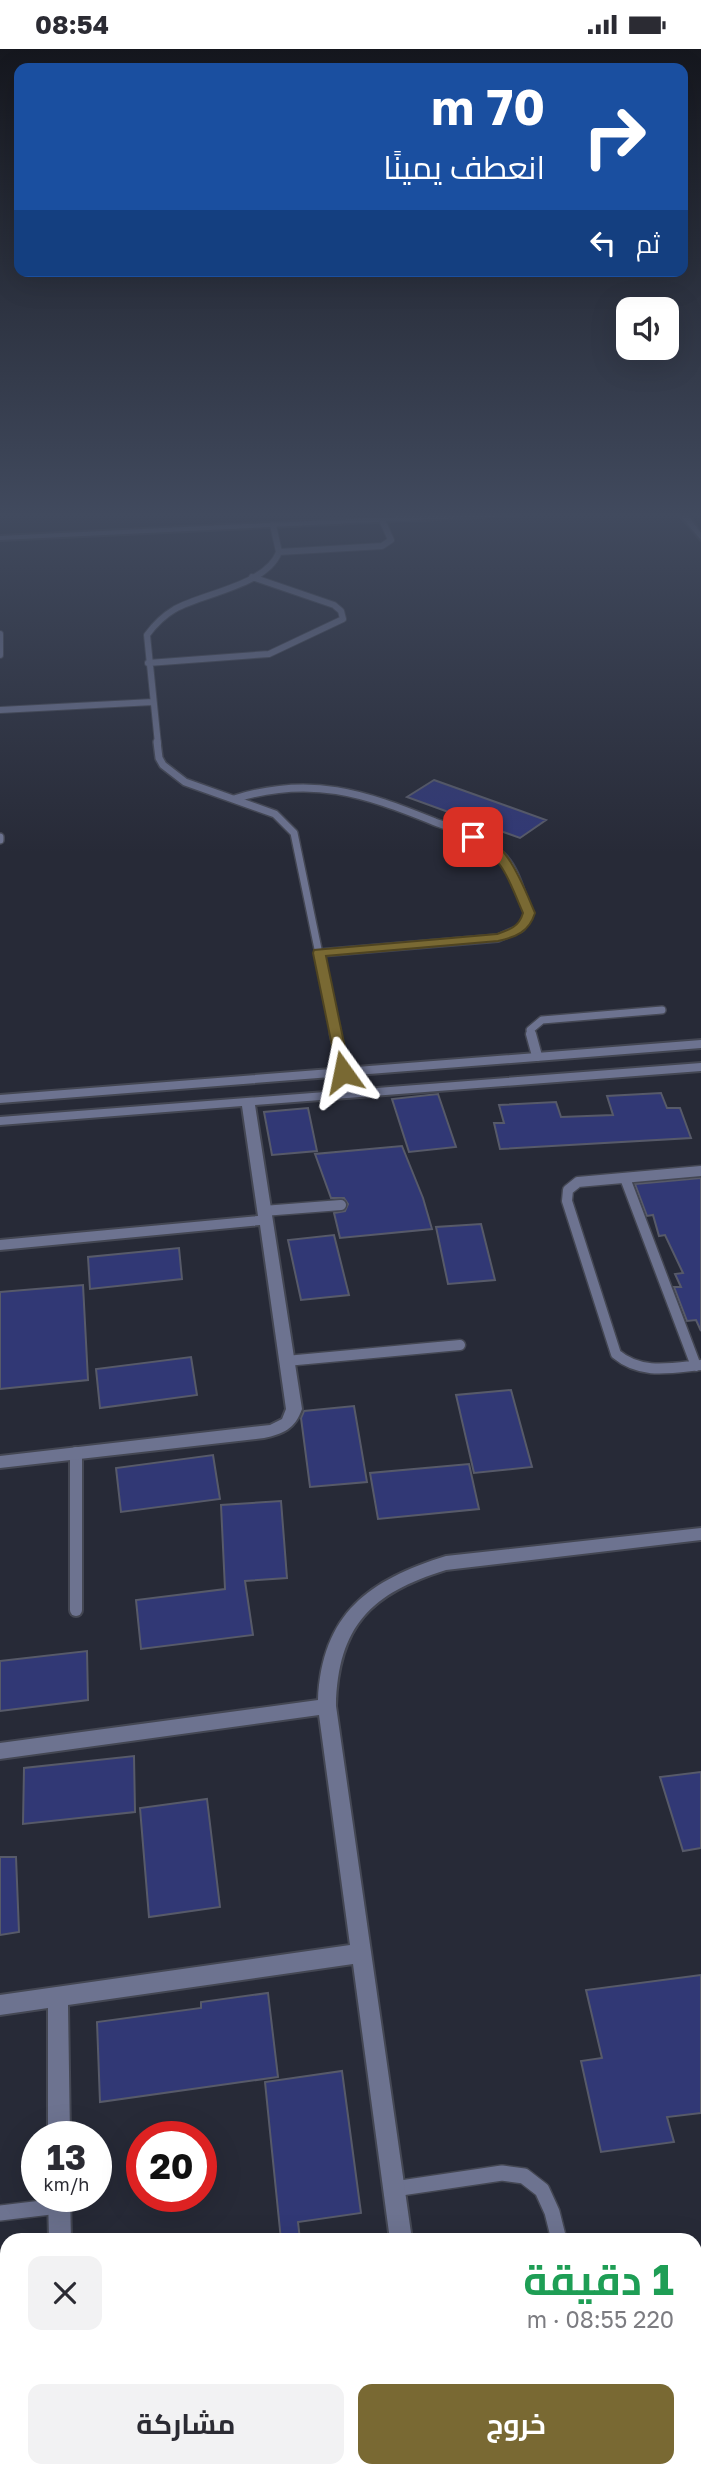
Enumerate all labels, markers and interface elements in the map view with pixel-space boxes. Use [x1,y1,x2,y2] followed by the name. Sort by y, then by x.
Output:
[35,9,109,40] text: 08:54
[431,77,545,136] text: 70 m
[569,91,660,182] icon: right
[383,148,545,186] text: انعطف يمينًا
[584,224,622,262] icon: left
[636,228,660,259] text: ثم
[616,297,679,360] map controls
[616,297,679,360] button: sound
[443,807,503,867] pin
[454,818,492,856] icon: arrive
[306,1035,380,1109] position arrow
[126,2121,217,2212] speed limit sign: 20
[47,2136,86,2178] text: 13
[44,2173,89,2195] text: km/h
[523,2254,674,2304] text: 1 دقيقة
[28,2256,102,2330] button: close
[527,2305,674,2333] text: 220 m · 08:55
[28,2384,344,2464] button: مشاركة
[358,2384,674,2464] button: خروج

